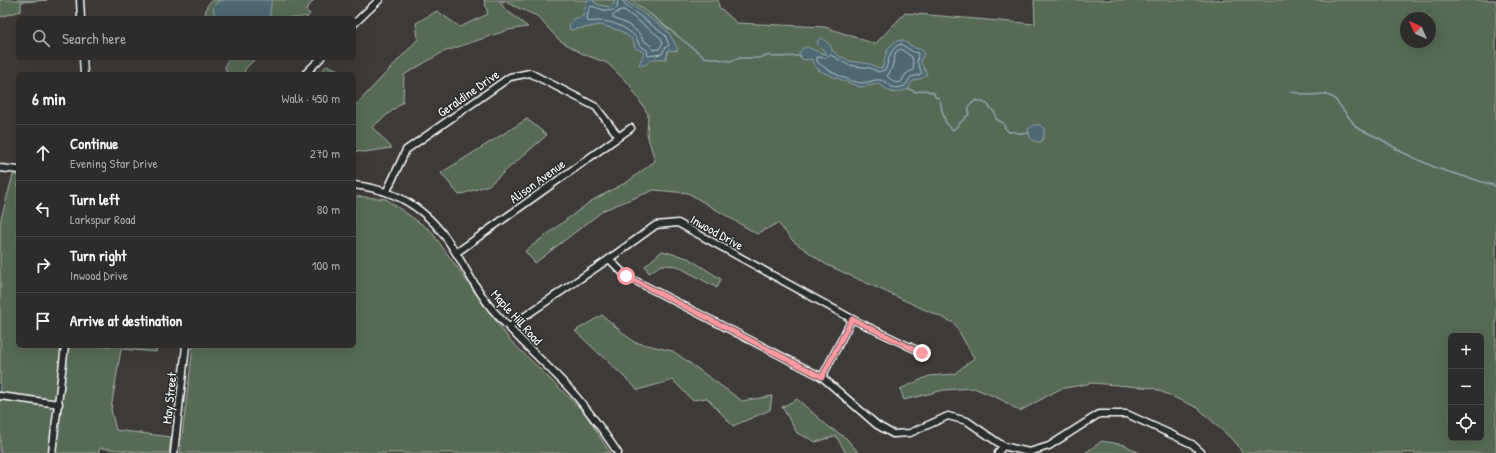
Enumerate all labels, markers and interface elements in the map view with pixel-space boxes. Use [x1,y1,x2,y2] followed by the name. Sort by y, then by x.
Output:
[1400,12,1436,48] north arrow
[16,16,356,60] search box
[30,27,52,49] icon: search
[62,28,126,49] text: Search here
[434,65,502,121] street label: Geraldine Drive
[32,87,66,110] text: 6 min
[281,89,340,107] text: Walk · 450 m
[70,133,118,154] text: Continue
[32,142,54,164] icon: ahead
[310,144,340,162] text: 270 m
[70,154,158,172] text: Evening Star Drive
[505,155,569,207] street label: Alison Avenue
[70,189,120,210] text: Turn left
[32,198,54,220] icon: left
[317,200,340,218] text: 80 m
[70,210,135,228] text: Larkspur Road
[687,210,747,254] street label: Inwood Drive
[70,245,126,266] text: Turn right
[32,254,54,276] icon: right
[312,256,340,274] text: 100 m
[70,266,128,284] text: Inwood Drive
[617,267,635,285] route start
[487,285,547,349] street label: Maple Hill Road
[32,310,54,332] icon: arrive
[70,310,182,331] text: Arrive at destination
[1448,333,1484,441] map controls
[1448,333,1484,369] button: +
[913,344,931,362] route end
[1448,369,1484,405] button: −
[157,371,181,425] street label: May Street
[1448,405,1484,441] button: locate

